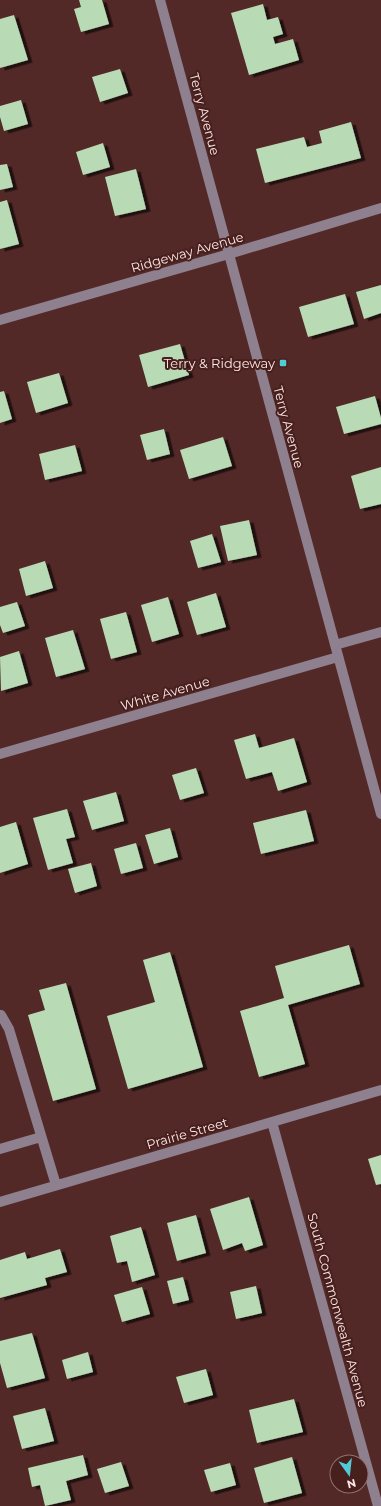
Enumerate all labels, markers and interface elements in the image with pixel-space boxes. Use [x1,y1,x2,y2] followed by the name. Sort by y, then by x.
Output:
[186,71,224,157] street label: Terry Avenue
[129,228,245,276] street label: Ridgeway Avenue
[164,355,276,371] place label: Terry & Ridgeway
[278,358,288,368] marker: Terry & Ridgeway
[270,384,308,470] street label: Terry Avenue
[119,673,211,713] street label: White Avenue
[144,1114,230,1152] street label: Prairie Street
[304,1211,372,1409] street label: South Commonwealth Avenue
[329,1454,369,1494] north arrow
[345,1476,358,1492] text: N

